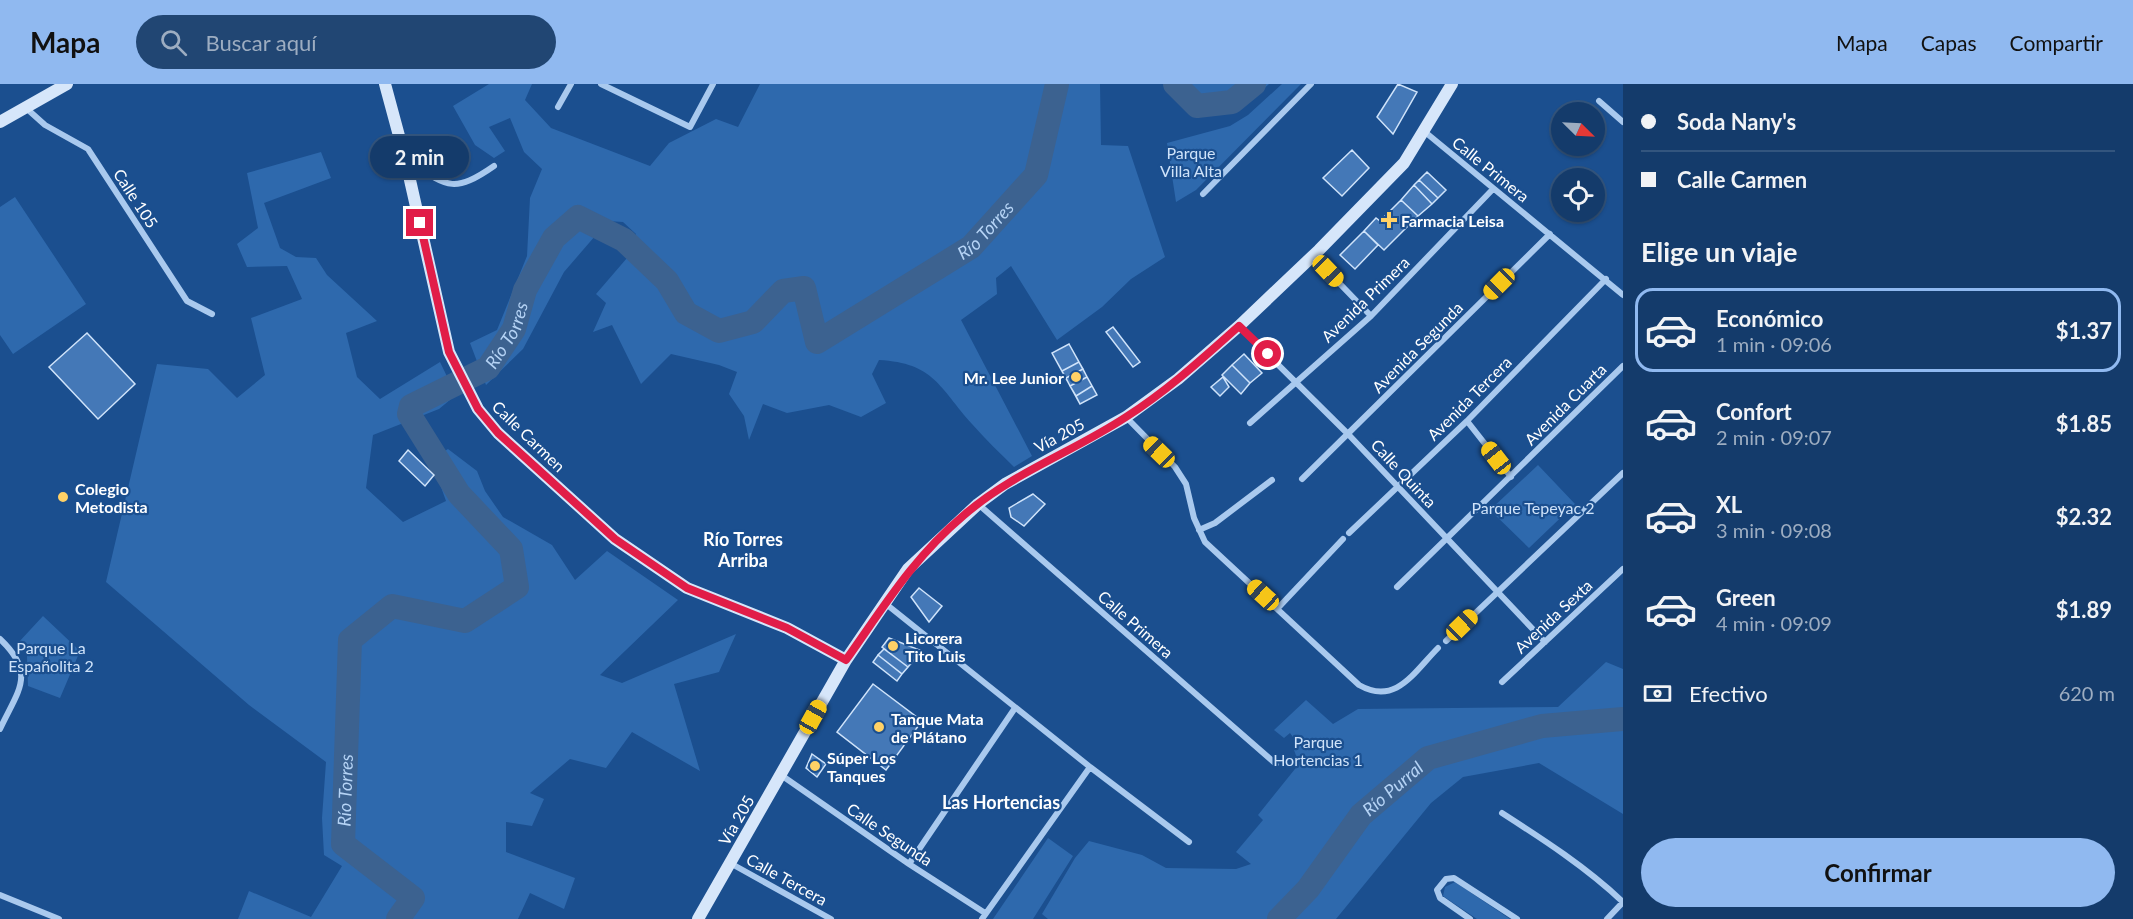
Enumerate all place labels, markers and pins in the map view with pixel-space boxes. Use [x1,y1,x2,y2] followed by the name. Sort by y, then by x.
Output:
[1401,211,1504,230] place label: Farmacia Leisa
[1382,213,1396,227] marker: Farmacia Leisa
[964,368,1064,387] place label: Mr. Lee Junior
[1069,370,1083,384] marker: Mr. Lee Junior
[75,479,148,516] place label: Colegio Metodista
[56,490,70,504] marker: Colegio Metodista
[905,628,966,665] place label: Licorera Tito Luis
[886,639,900,653] marker: Licorera Tito Luis
[891,709,984,746] place label: Tanque Mata de Plátano
[872,720,886,734] marker: Tanque Mata de Plátano
[827,748,896,785] place label: Súper Los Tanques
[808,759,822,773] marker: Súper Los Tanques

